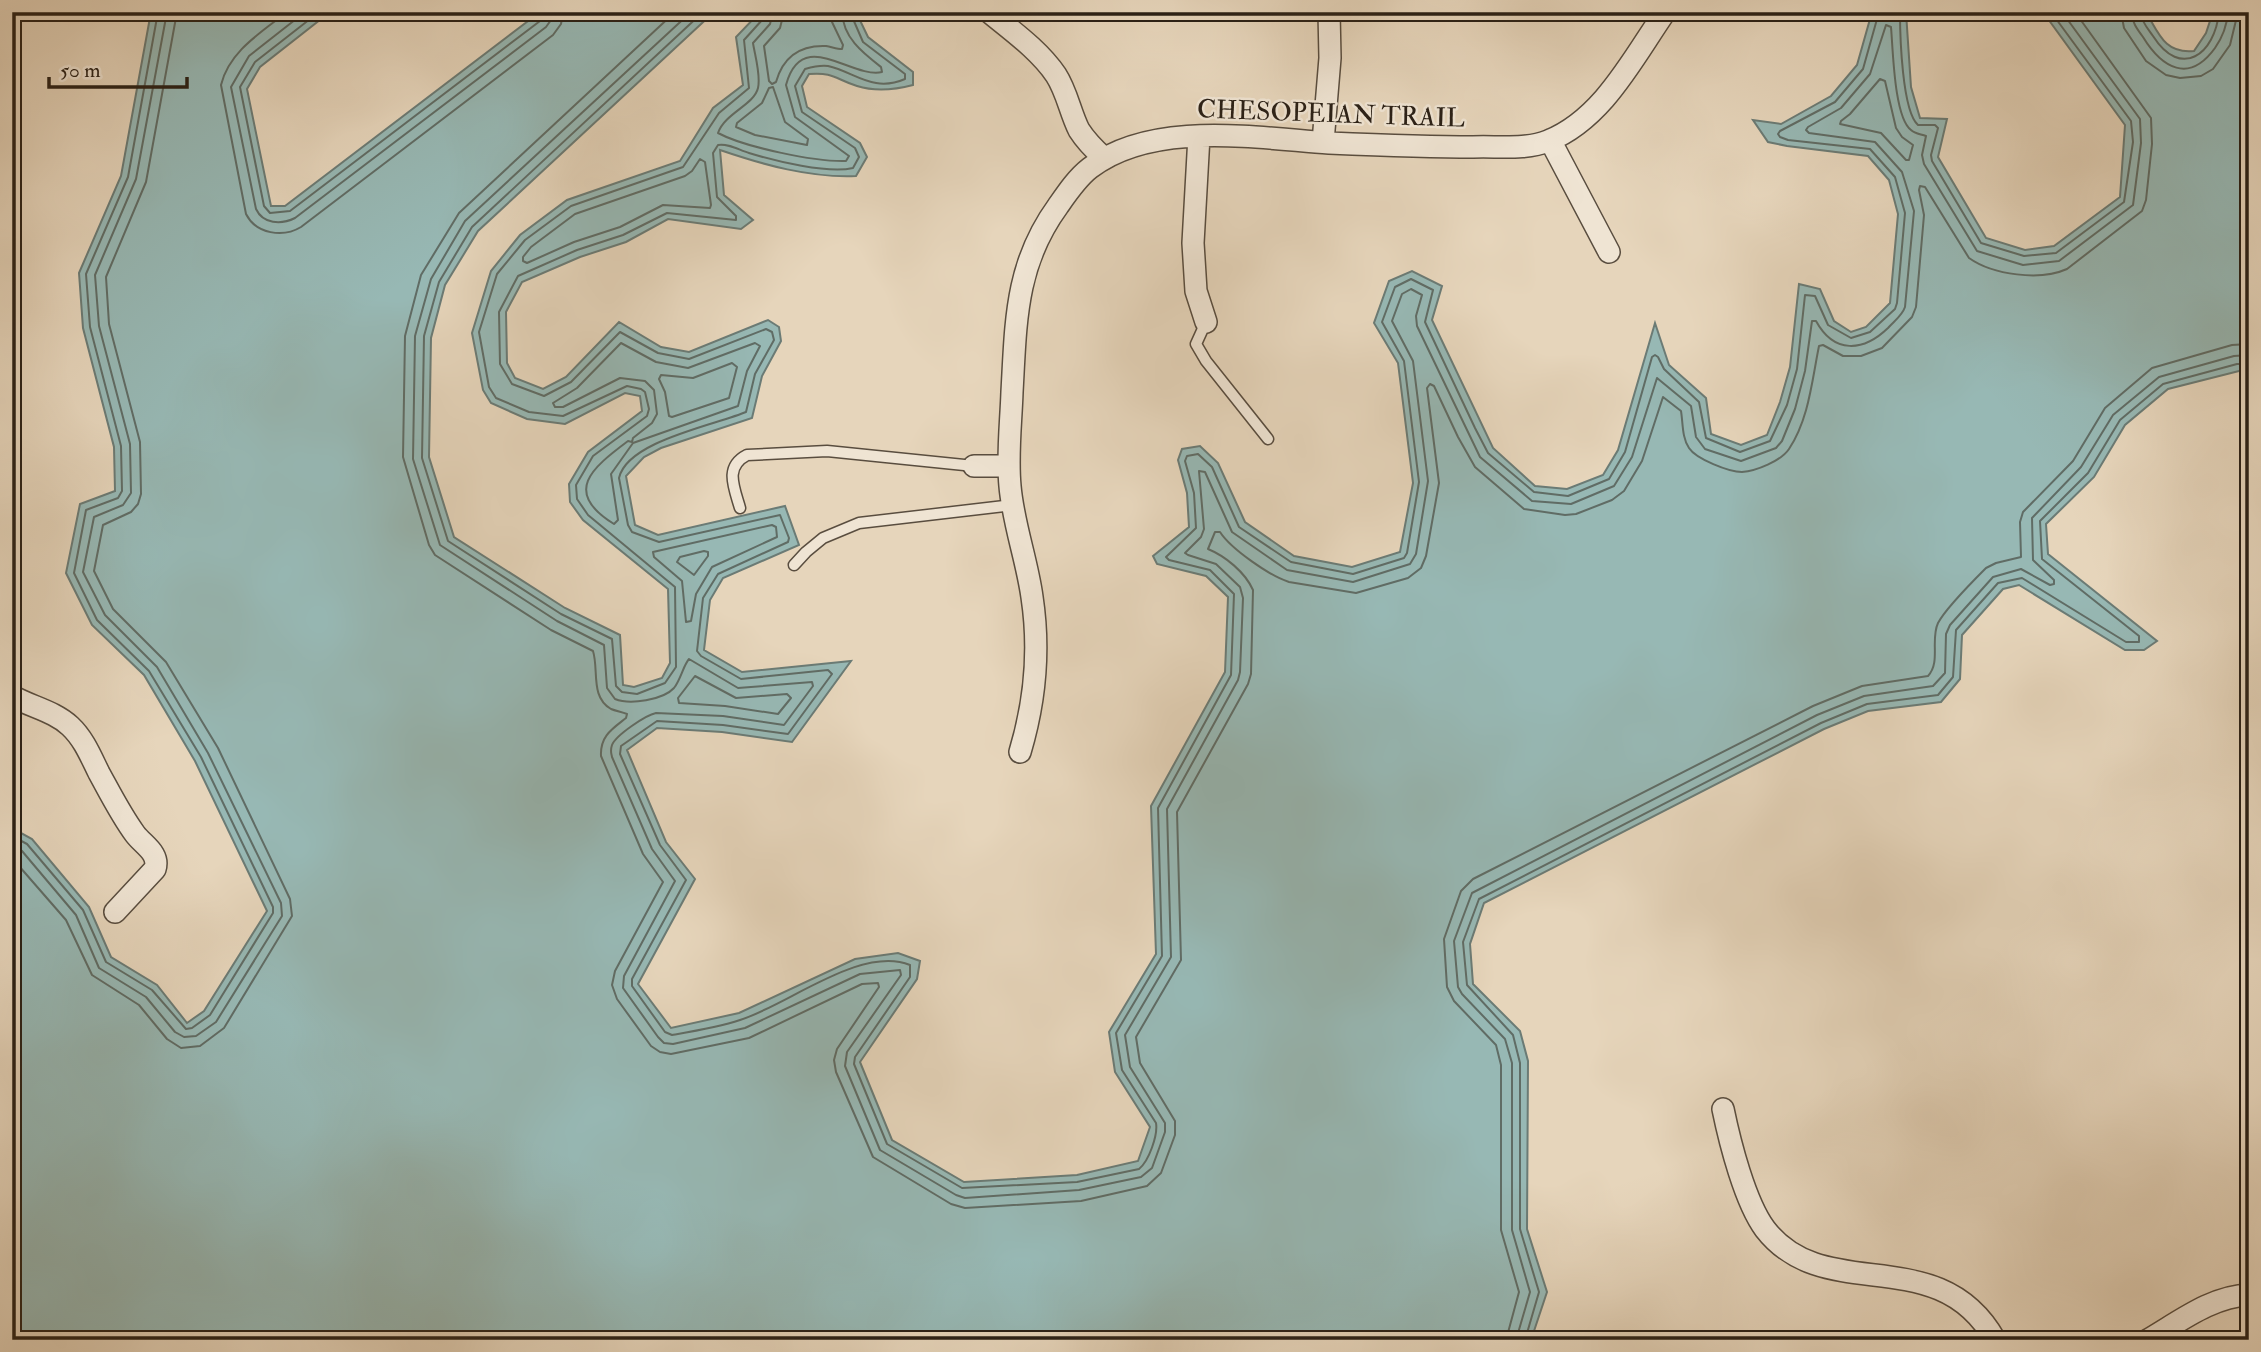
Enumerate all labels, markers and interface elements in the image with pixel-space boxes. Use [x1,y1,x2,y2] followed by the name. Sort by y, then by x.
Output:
[49,46,187,90] scale bar
[60,57,101,84] text: 50 m
[1197,93,1466,135] street label: CHESOPEIAN TRAIL

